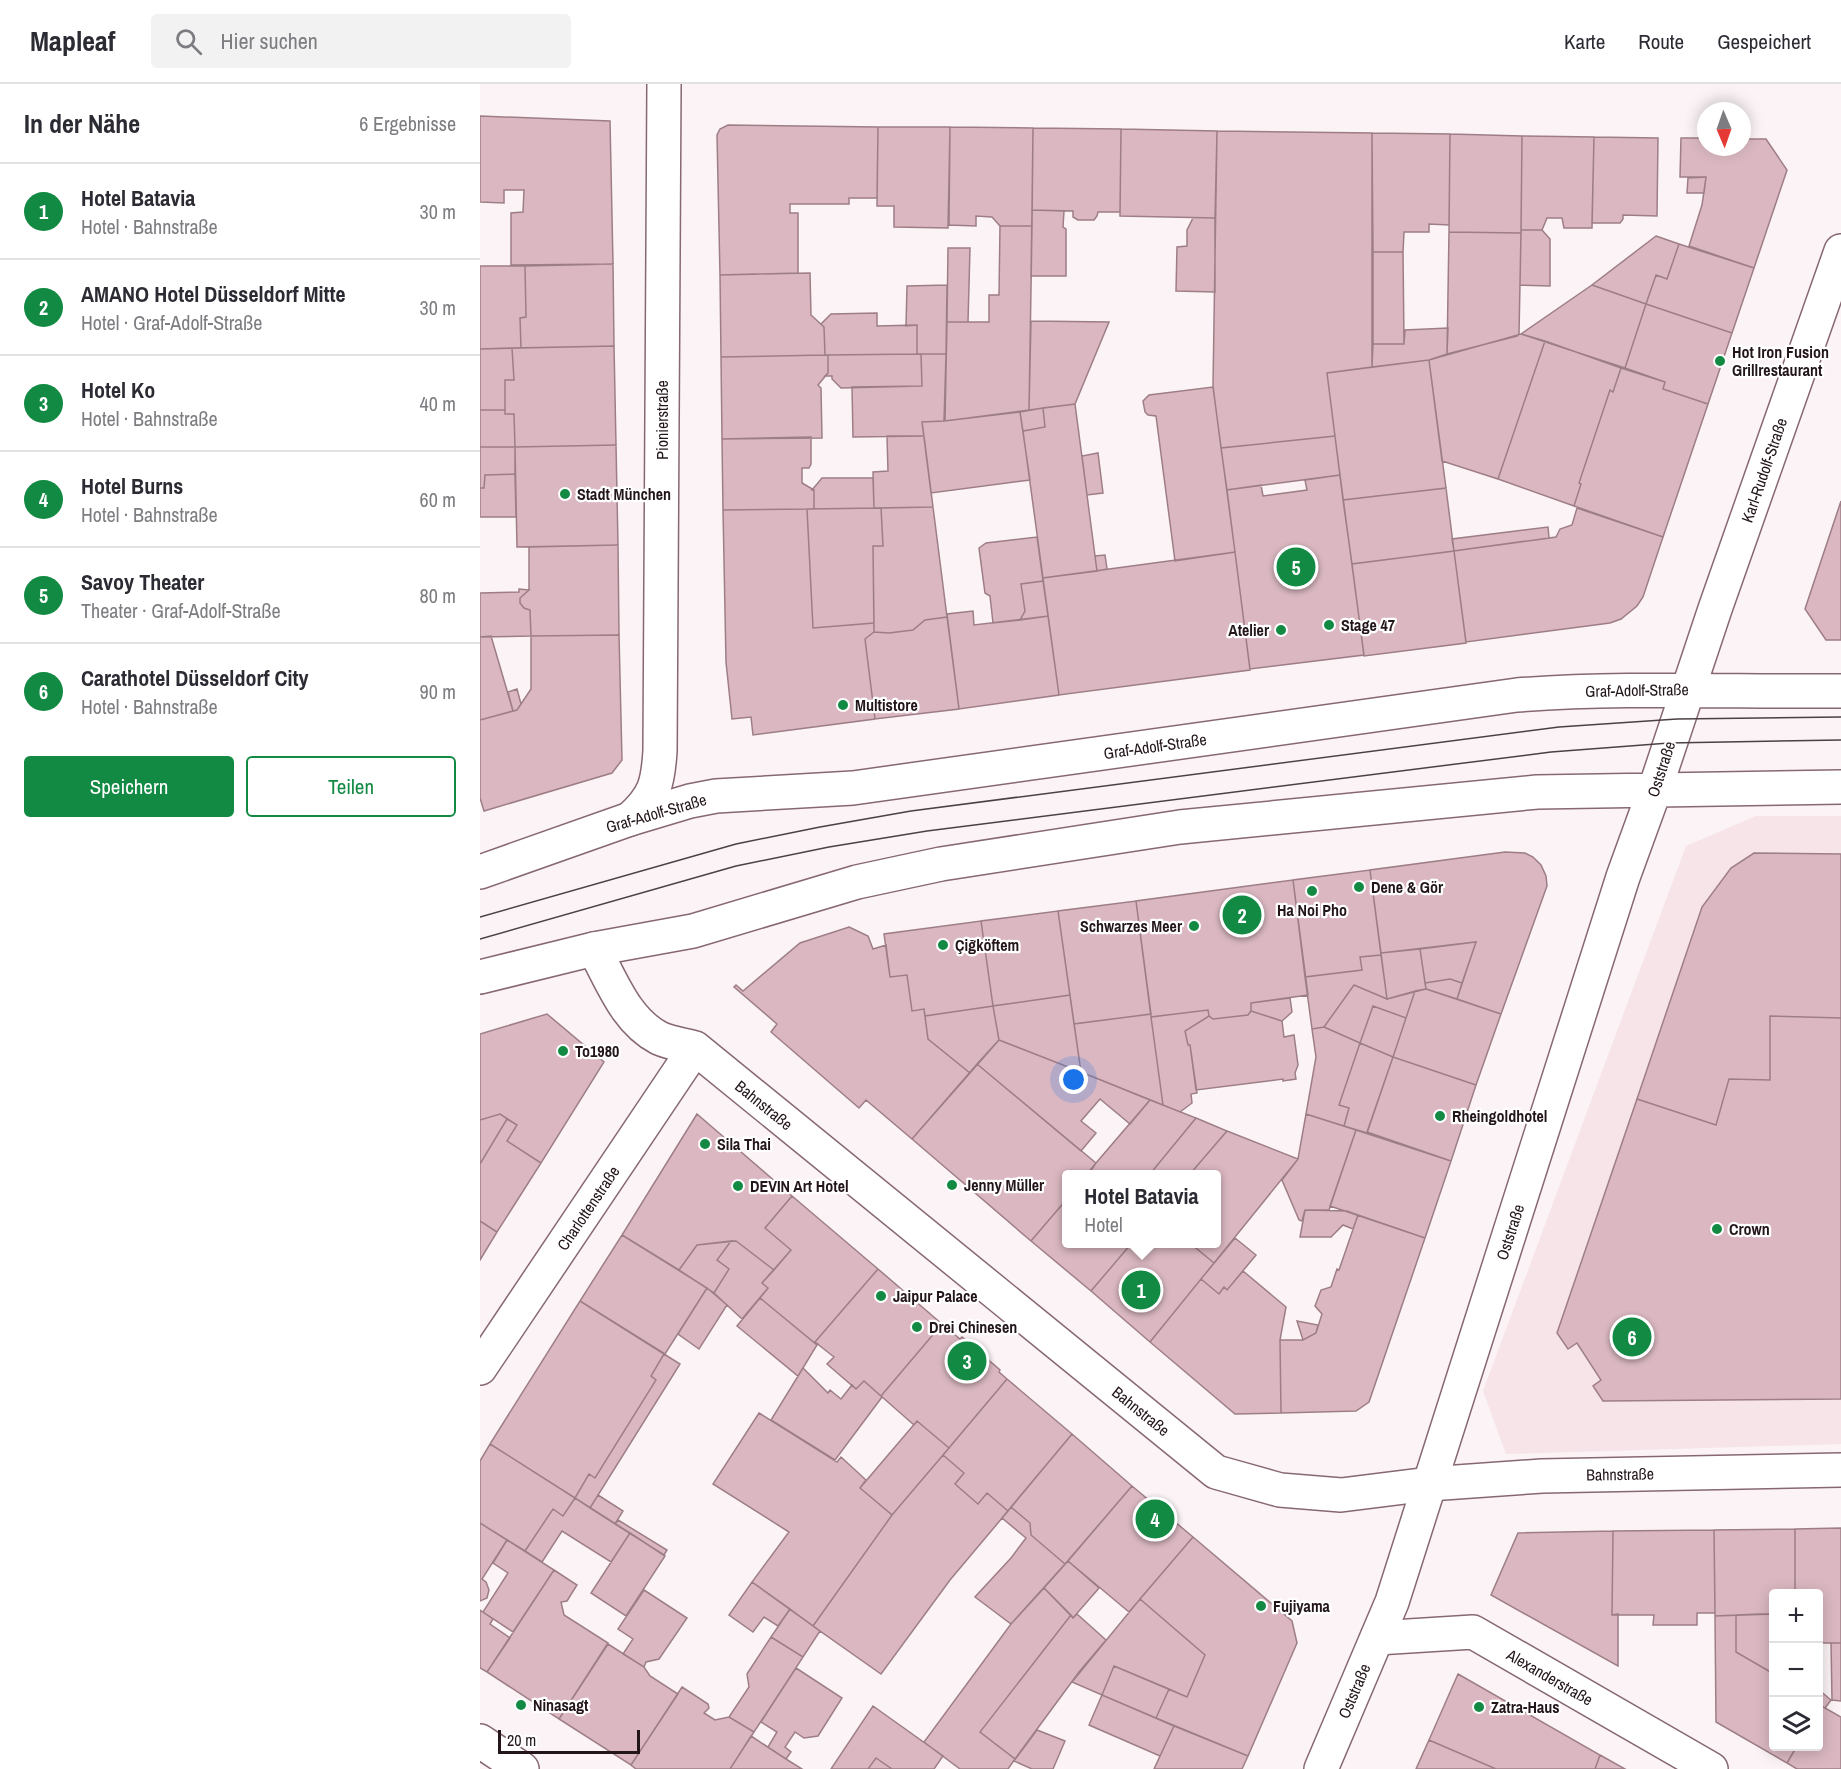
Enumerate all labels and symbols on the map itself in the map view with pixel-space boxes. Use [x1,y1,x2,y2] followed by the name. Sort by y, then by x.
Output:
[1697,102,1751,156] north arrow
[1732,341,1829,381] place label: Hot Iron Fusion Grillrestaurant
[1713,354,1727,368] marker: Hot Iron Fusion Grillrestaurant
[651,380,673,460] street label: Pionierstraße
[1736,415,1792,525] street label: Karl-Rudolf-Straße
[577,483,671,505] place label: Stadt München
[558,487,572,501] marker: Stadt München
[1276,544,1316,590] pin: 5
[1341,614,1395,636] place label: Stage 47
[1322,618,1336,632] marker: Stage 47
[1228,619,1270,641] place label: Atelier
[1274,623,1288,637] marker: Atelier
[1585,678,1689,702] street label: Graf-Adolf-Straße
[855,694,918,716] place label: Multistore
[836,698,850,712] marker: Multistore
[1102,728,1208,764] street label: Graf-Adolf-Straße
[1642,738,1680,800] street label: Oststraße
[603,788,709,838] street label: Graf-Adolf-Straße
[1371,876,1444,898] place label: Dene & Gör
[1352,880,1366,894] marker: Dene & Gör
[1305,884,1319,898] marker: Ha Noi Pho
[1222,892,1262,938] pin: 2
[1277,899,1347,921] place label: Ha Noi Pho
[1080,915,1183,937] place label: Schwarzes Meer
[1187,919,1201,933] marker: Schwarzes Meer
[955,934,1019,956] place label: Çiğköftem
[936,938,950,952] marker: Çiğköftem
[575,1040,619,1062] place label: To1980
[556,1044,570,1058] marker: To1980
[1059,1065,1088,1094] your location
[731,1075,797,1135] street label: Bahnstraße
[1452,1105,1548,1127] place label: Rheingoldhotel
[1433,1109,1447,1123] marker: Rheingoldhotel
[717,1133,771,1155] place label: Sila Thai
[698,1137,712,1151] marker: Sila Thai
[552,1161,624,1255] street label: Charlottenstraße
[964,1174,1045,1196] place label: Jenny Müller
[750,1175,849,1197] place label: DEVIN Art Hotel
[945,1178,959,1192] marker: Jenny Müller
[731,1179,745,1193] marker: DEVIN Art Hotel
[1491,1201,1529,1263] street label: Oststraße
[1729,1218,1770,1240] place label: Crown
[1710,1222,1724,1236] marker: Crown
[1122,1268,1160,1312] pin: 1
[893,1285,978,1307] place label: Jaipur Palace
[874,1289,888,1303] marker: Jaipur Palace
[1612,1314,1652,1360] pin: 6
[929,1316,1017,1338] place label: Drei Chinesen
[910,1320,924,1334] marker: Drei Chinesen
[948,1338,986,1384] pin: 3
[1108,1381,1174,1441] street label: Bahnstraße
[1586,1462,1654,1486] street label: Bahnstraße
[1136,1496,1174,1542] pin: 4
[1273,1595,1331,1617] place label: Fujiyama
[1254,1599,1268,1613] marker: Fujiyama
[1502,1643,1597,1711] street label: Alexanderstraße
[1333,1660,1375,1722] street label: Oststraße
[533,1694,589,1716] place label: Ninasagt
[1491,1696,1560,1718] place label: Zatra-Haus
[514,1698,528,1712] marker: Ninasagt
[1472,1700,1486,1714] marker: Zatra-Haus
[498,1727,640,1754] scale bar

